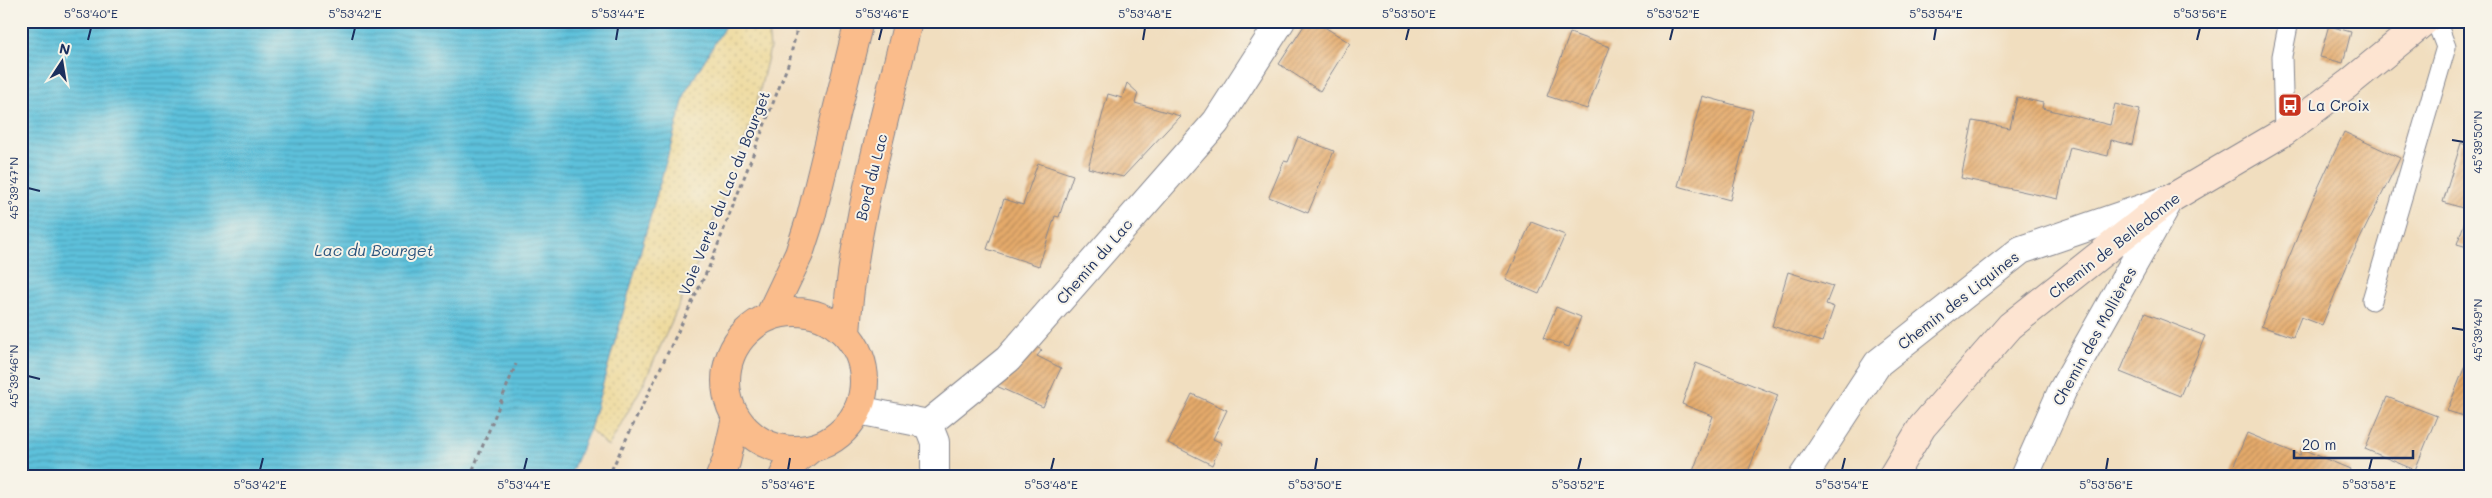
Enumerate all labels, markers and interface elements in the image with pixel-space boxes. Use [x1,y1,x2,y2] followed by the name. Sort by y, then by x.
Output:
[64,5,118,21] text: 5°53'40"E
[328,5,382,21] text: 5°53'42"E
[591,5,645,21] text: 5°53'44"E
[855,5,909,21] text: 5°53'46"E
[1118,5,1172,21] text: 5°53'48"E
[1382,5,1436,21] text: 5°53'50"E
[1646,5,1700,21] text: 5°53'52"E
[1909,5,1963,21] text: 5°53'54"E
[2173,5,2227,21] text: 5°53'56"E
[38,38,88,88] north arrow
[58,38,72,59] text: N
[674,88,774,298] street label: Voie Verte du Lac du Bourget
[2277,92,2303,118] bus stop icon: La Croix
[2308,95,2370,115] place label: La Croix
[2469,111,2485,173] text: 45°39'50"N
[851,131,891,222] street label: Bord du Lac
[5,157,21,219] text: 45°39'47"N
[2044,187,2184,303] street label: Chemin de Belledonne
[1051,214,1137,308] street label: Chemin du Lac
[314,239,434,260] water label: Lac du Bourget
[1893,246,2023,354] street label: Chemin des Liquines
[2048,263,2140,409] street label: Chemin des Mollières
[2469,299,2485,361] text: 45°39'49"N
[5,345,21,407] text: 45°39'46"N
[2294,428,2413,460] scale bar
[2302,434,2336,454] text: 20 m
[233,476,287,492] text: 5°53'42"E
[497,476,551,492] text: 5°53'44"E
[761,476,815,492] text: 5°53'46"E
[1024,476,1078,492] text: 5°53'48"E
[1288,476,1342,492] text: 5°53'50"E
[1551,476,1605,492] text: 5°53'52"E
[1815,476,1869,492] text: 5°53'54"E
[2079,476,2133,492] text: 5°53'56"E
[2342,476,2396,492] text: 5°53'58"E

